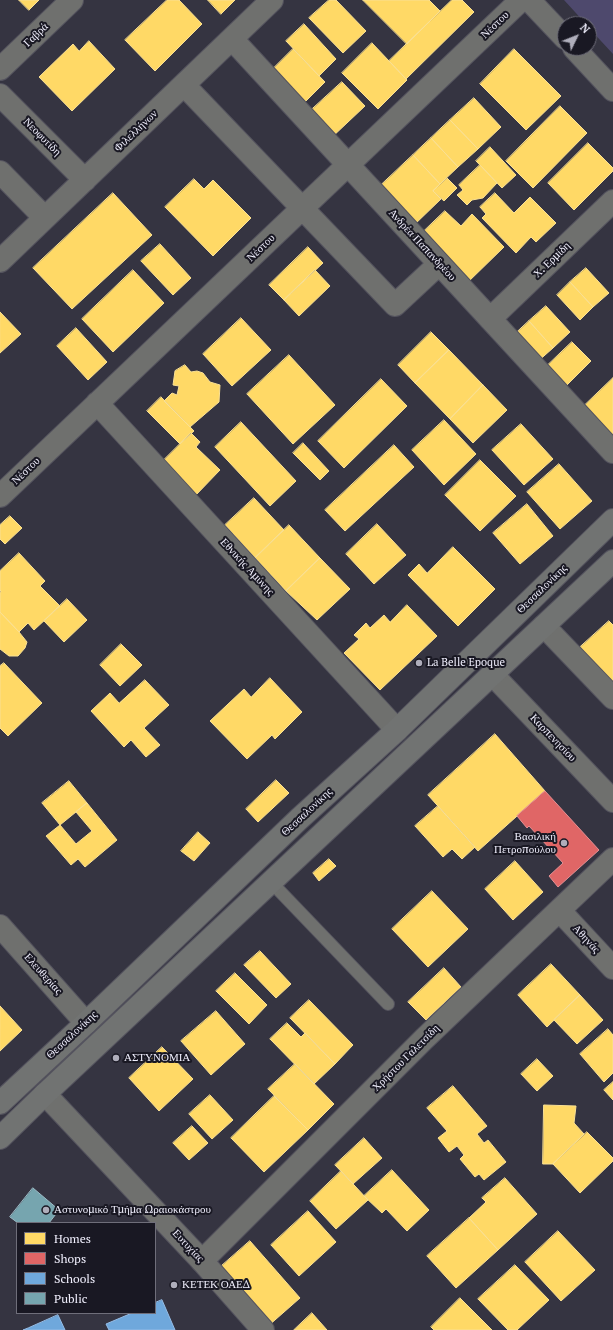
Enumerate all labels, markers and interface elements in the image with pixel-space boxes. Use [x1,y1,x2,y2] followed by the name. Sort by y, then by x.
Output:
[478,8,512,42] street label: Νέστου
[557,16,597,56] north arrow
[21,20,51,50] street label: Γαβρά
[577,21,593,36] text: N
[112,107,160,155] street label: Φιλελλήνων
[20,115,64,159] street label: Νεοφυτίδη
[385,206,459,284] street label: Ανδρέα Παπανδρέου
[244,231,278,265] street label: Νέστου
[531,239,573,281] street label: Χ. Ερμίδη
[9,454,43,488] street label: Νέστου
[217,536,277,598] street label: Εθνικής Αμύνης
[514,562,570,616] street label: Θεσσαλονίκης
[427,656,505,670] place label: La Belle Epoque
[414,658,424,668] marker: La Belle Epoque
[527,712,579,764] street label: Καρπενησίου
[279,785,335,839] street label: Θεσσαλονίκης
[494,830,556,856] place label: Βασιλική Πετροπούλου
[559,838,569,848] marker: Βασιλική Πετροπούλου
[570,922,602,956] street label: Αθηνάς
[21,951,65,997] street label: Ελευθερίας
[44,1008,100,1062] street label: Θεσσαλονίκης
[370,1022,442,1094] street label: Χρήστου Γαλετσίδη
[124,1051,190,1065] place label: ΑΣΤΥΝΟΜΙΑ
[111,1053,121,1063] marker: ΑΣΤΥΝΟΜΙΑ
[54,1203,211,1217] place label: Αστυνομικό Τμήμα Ωραιοκάστρου
[41,1205,51,1215] marker: Αστυνομικό Τμήμα Ωραιοκάστρου
[16,1222,156,1314] legend
[170,1227,206,1265] street label: Ευτυχίας
[54,1231,91,1246] text: Homes
[54,1251,86,1266] text: Shops
[54,1271,95,1286] text: Schools
[182,1278,250,1292] place label: ΚΕΤΕΚ ΟΑΕΔ
[169,1280,179,1290] marker: ΚΕΤΕΚ ΟΑΕΔ
[54,1291,87,1306] text: Public

